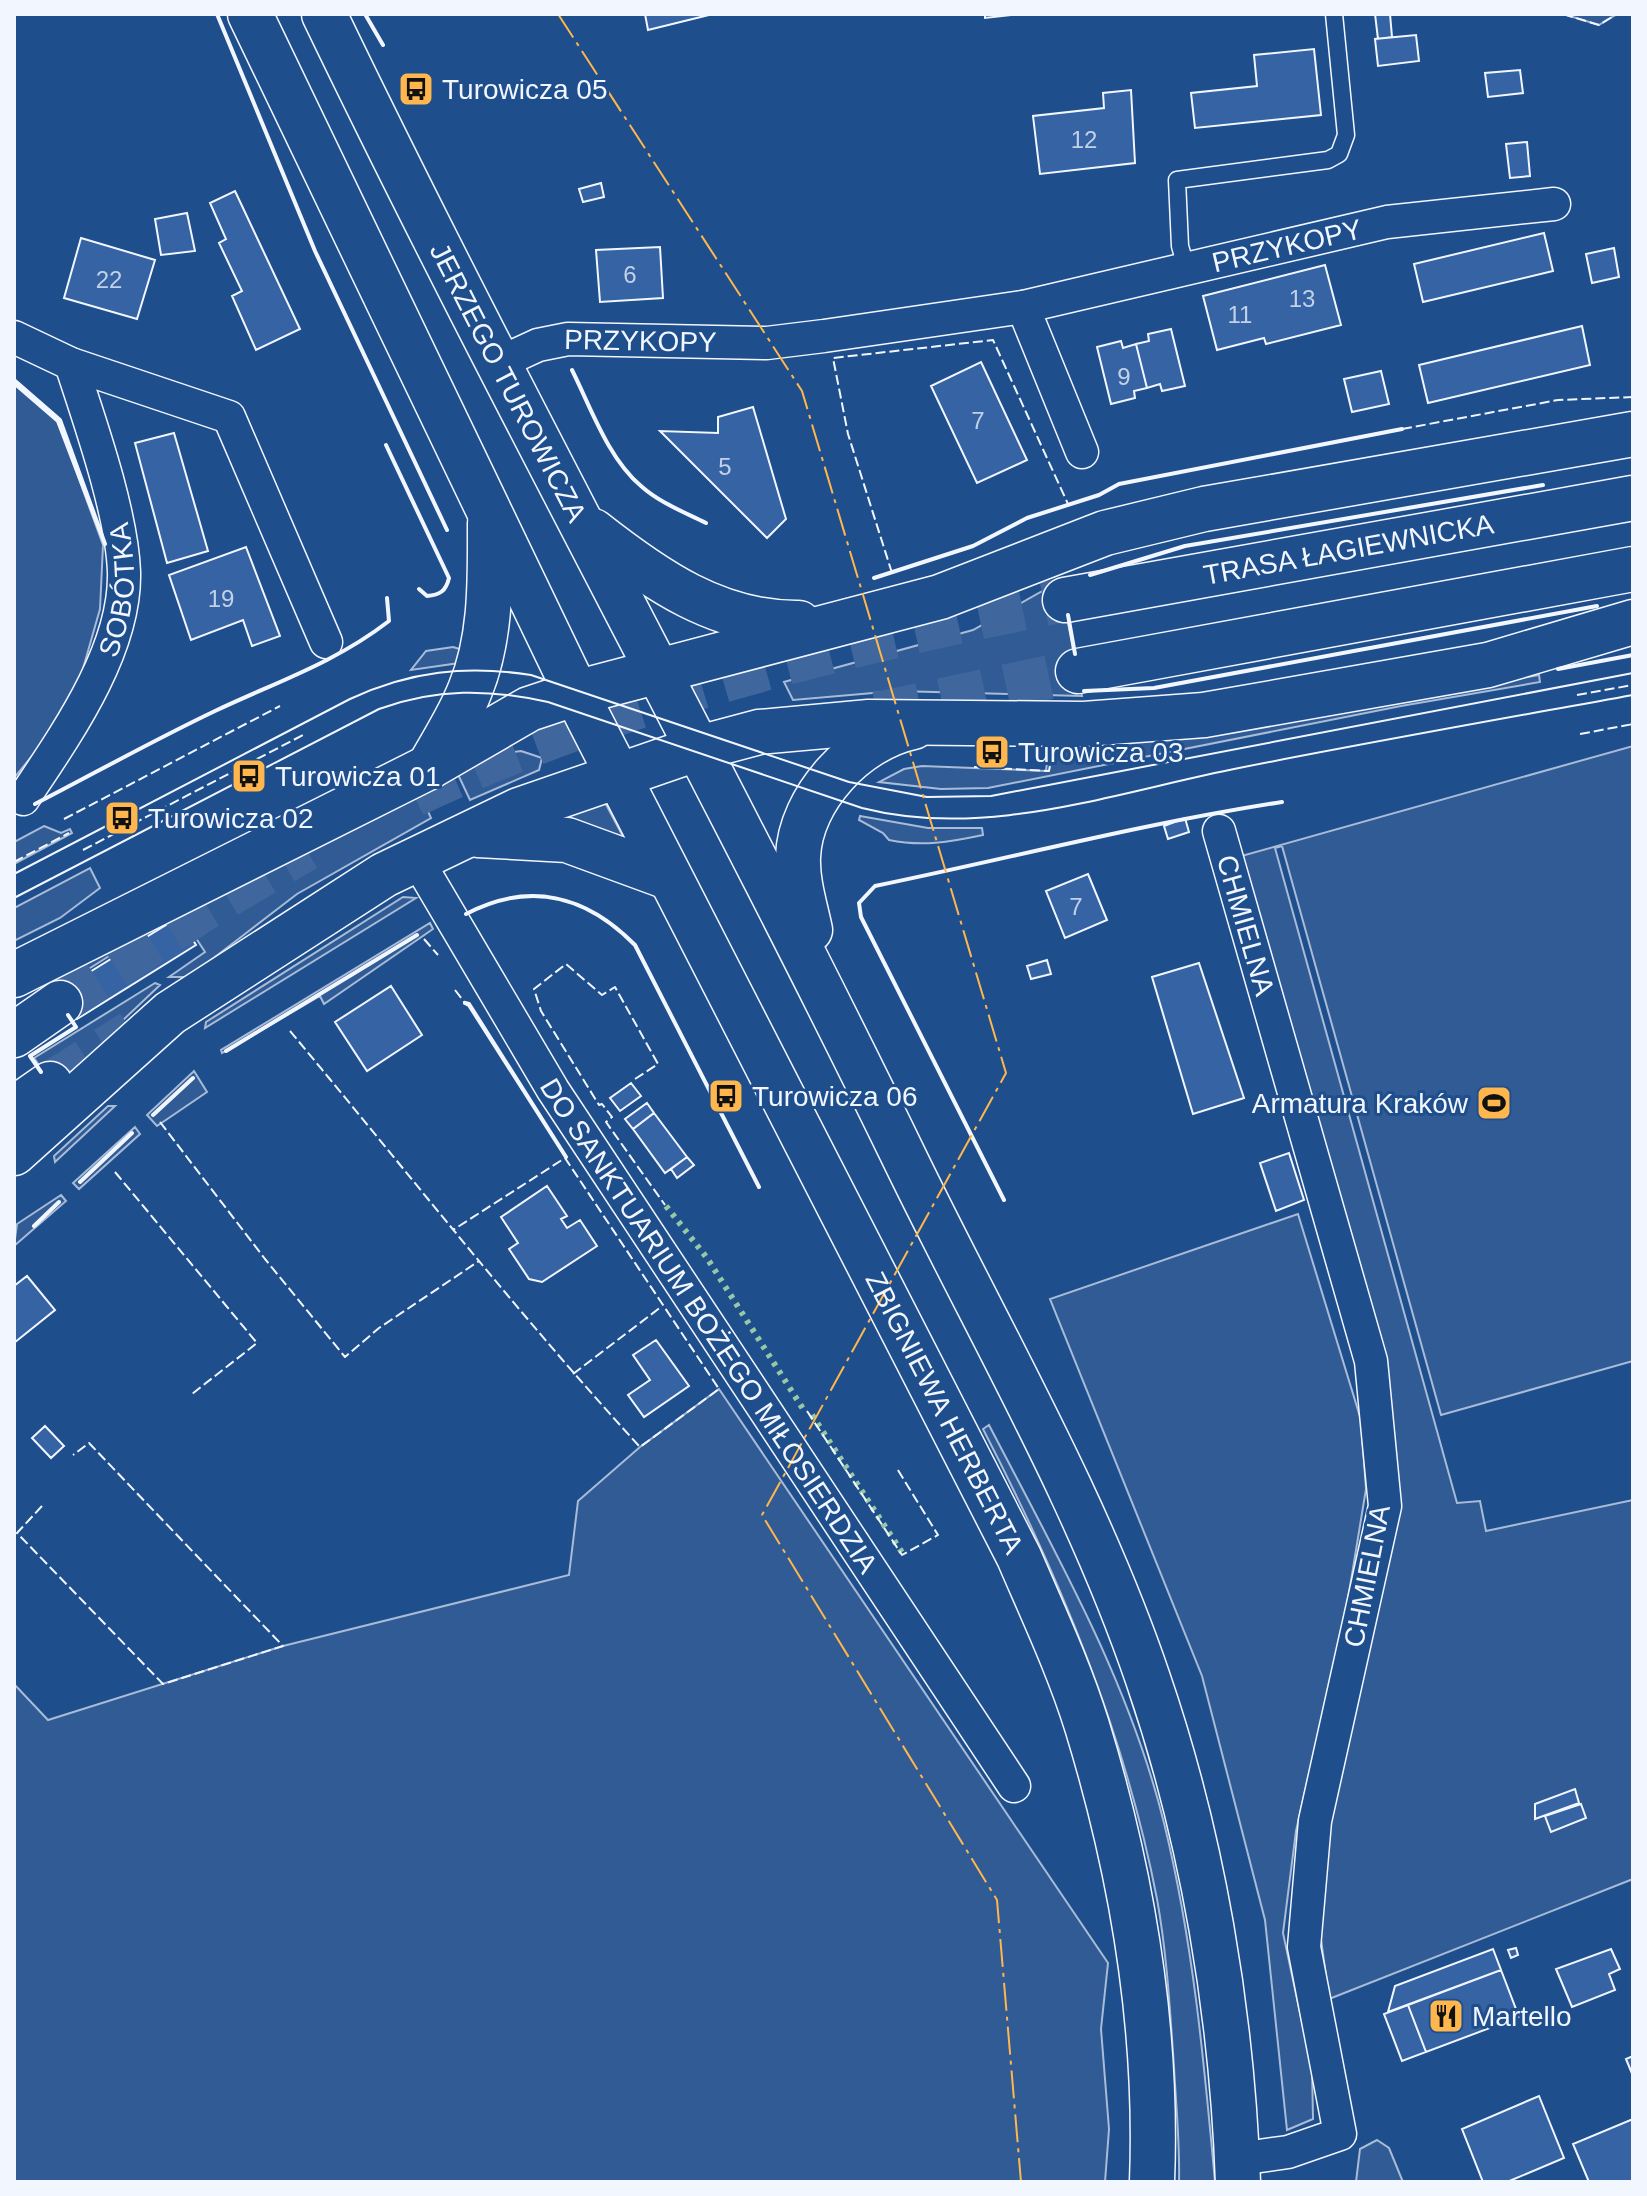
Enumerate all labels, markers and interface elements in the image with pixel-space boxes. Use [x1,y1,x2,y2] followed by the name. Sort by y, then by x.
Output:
[397,70,435,108] bus stop icon: Turowicza 05
[442,74,607,105] place label: Turowicza 05
[1071,126,1097,153] house number: 12
[1209,213,1365,278] street label: PRZYKOPY
[424,238,593,527] street label: JERZEGO TUROWICZA
[623,261,637,288] house number: 6
[96,266,122,293] house number: 22
[1289,285,1315,312] house number: 13
[1228,301,1252,328] house number: 11
[564,323,717,357] street label: PRZYKOPY
[1117,363,1131,390] house number: 9
[971,407,985,434] house number: 7
[718,453,732,480] house number: 5
[1201,508,1496,590] street label: TRASA ŁAGIEWNICKA
[92,520,140,661] street label: SOBÓTKA
[208,585,234,612] house number: 19
[973,733,1011,771] bus stop icon: Turowicza 03
[1018,737,1183,768] place label: Turowicza 03
[230,757,268,795] bus stop icon: Turowicza 01
[275,761,440,792] place label: Turowicza 01
[103,799,141,837] bus stop icon: Turowicza 02
[148,803,313,834] place label: Turowicza 02
[1211,851,1281,999] street label: CHMIELNA
[1069,893,1083,920] house number: 7
[534,1073,884,1579] street label: DO SANKTUARIUM BOŻEGO MIŁOSIERDZIA
[707,1077,745,1115] bus stop icon: Turowicza 06
[752,1081,917,1112] place label: Turowicza 06
[1475,1084,1513,1122] sports icon: Armatura Kraków
[1252,1088,1469,1119] place label: Armatura Kraków
[860,1267,1030,1559] street label: ZBIGNIEWA HERBERTA
[1338,1502,1396,1650] street label: CHMIELNA
[1427,1997,1465,2035] restaurant icon: Martello
[1472,2001,1572,2032] place label: Martello

